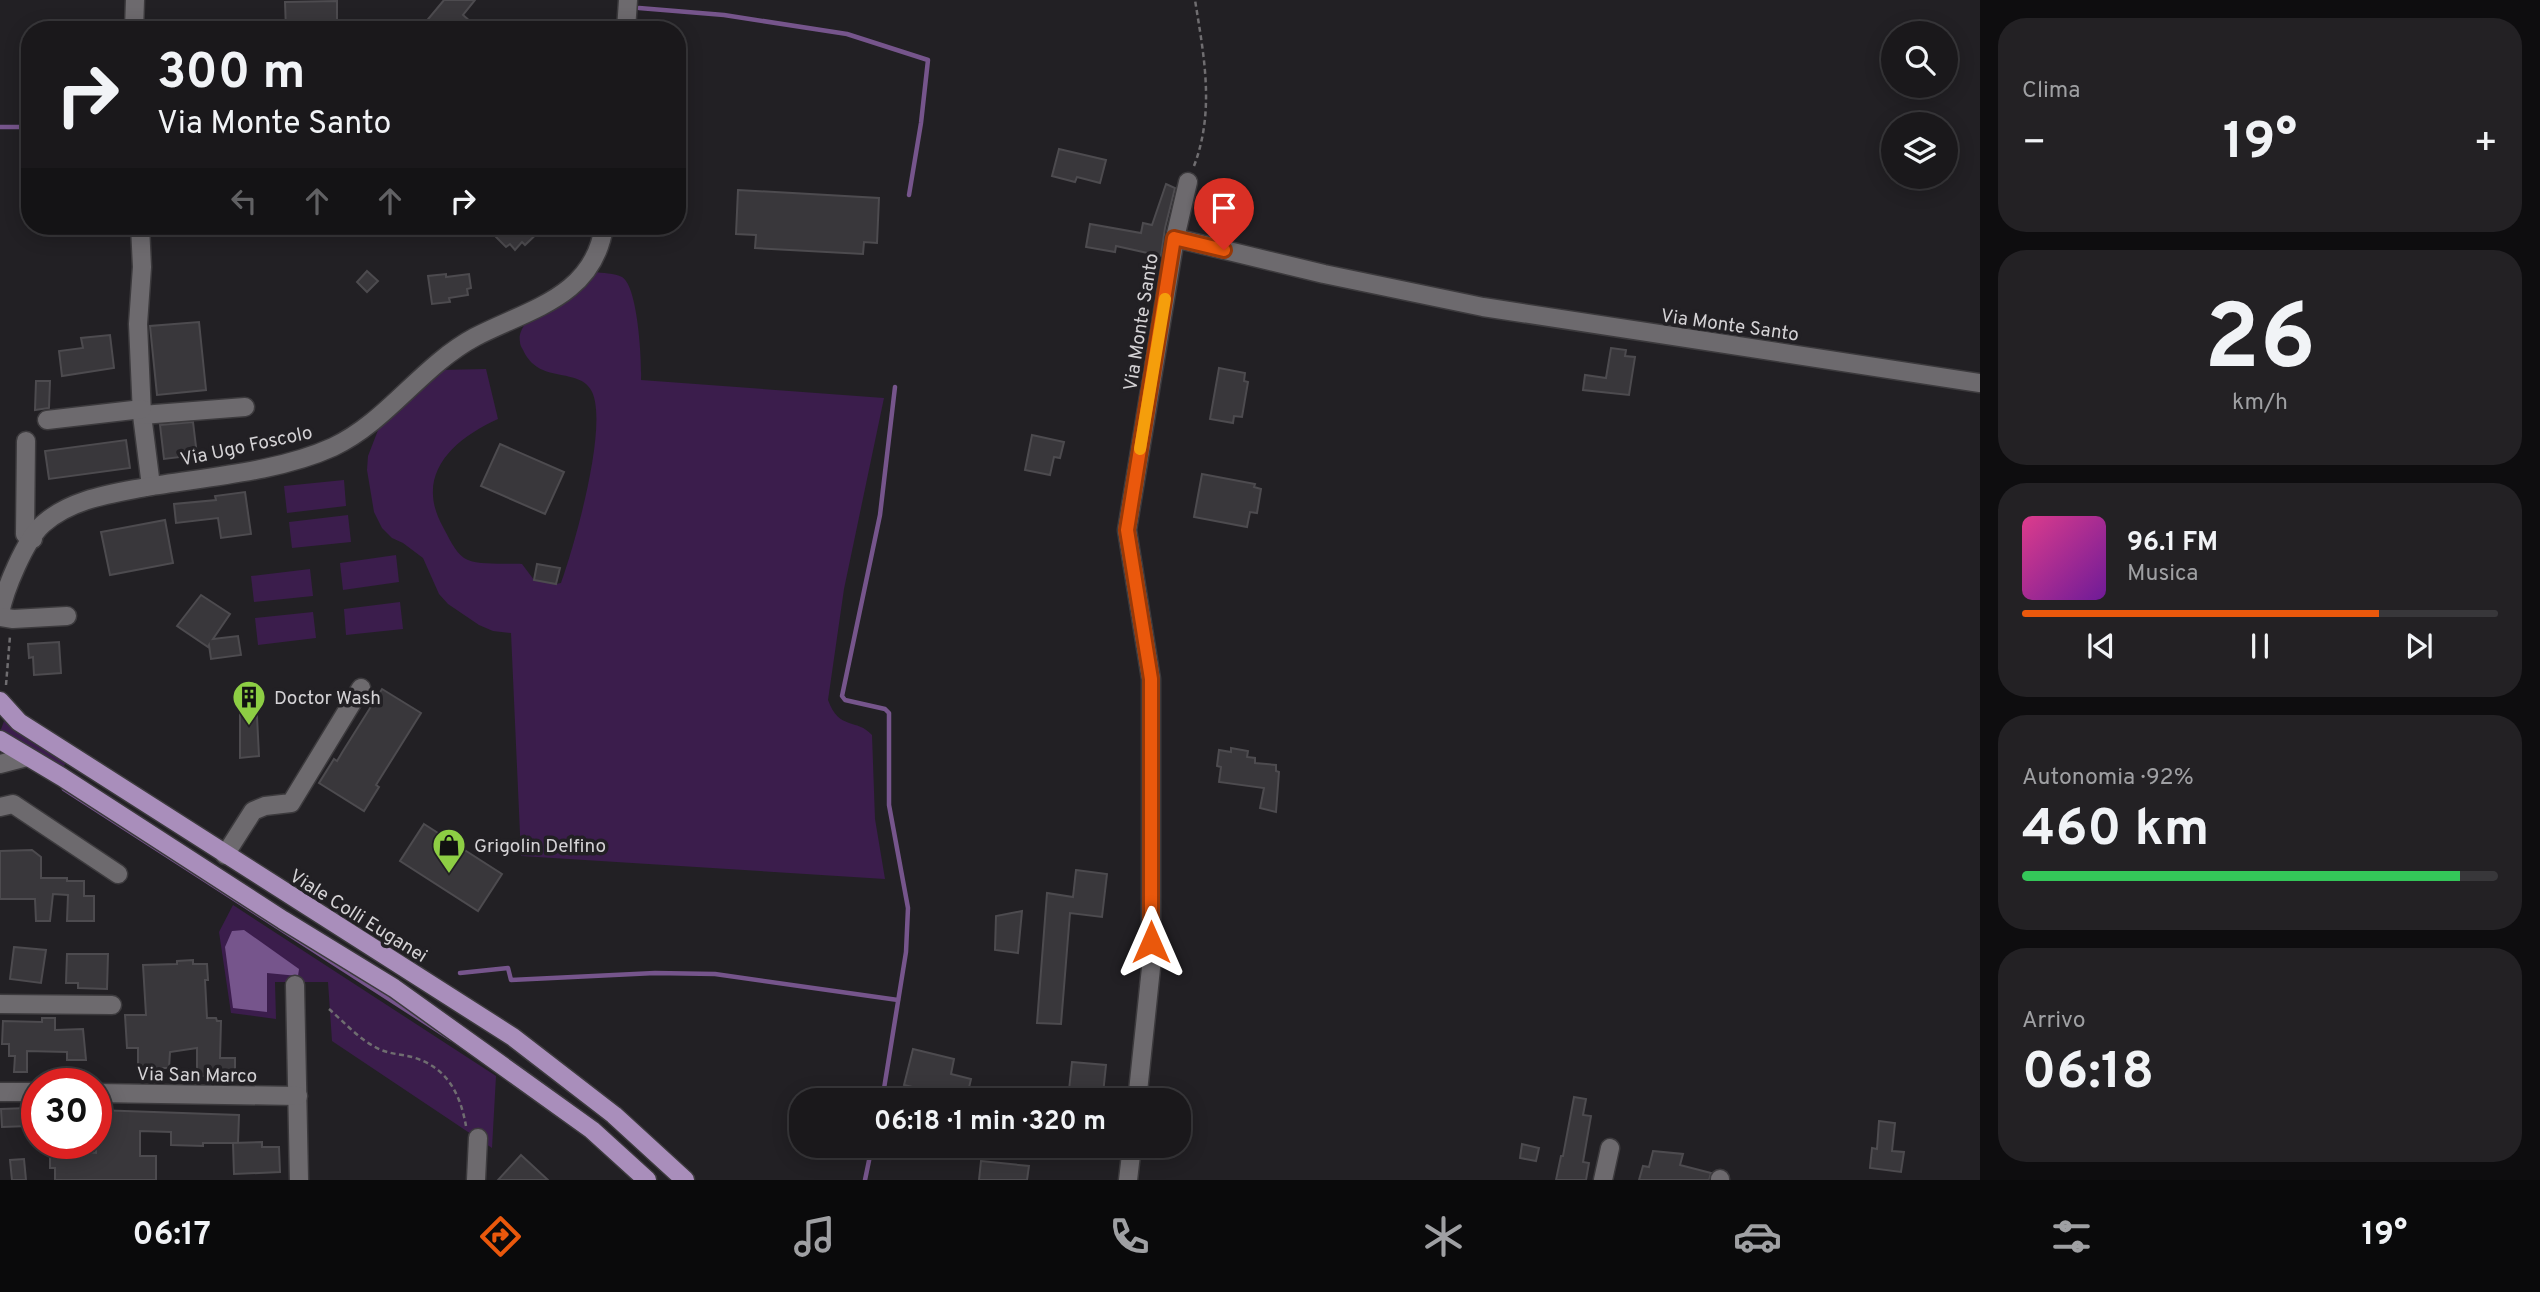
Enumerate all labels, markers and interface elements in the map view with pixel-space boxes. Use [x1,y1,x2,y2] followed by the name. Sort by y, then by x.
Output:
[1881,21,1958,189] map controls
[1881,21,1958,98] button: search
[157,44,305,106] text: 300 m
[42,49,133,140] icon: right
[2022,77,2080,106] text: Clima
[157,105,391,145] text: Via Monte Santo
[2223,111,2297,177] text: 19°
[1881,112,1958,189] button: layers
[2022,120,2047,169] text: −
[2473,120,2498,169] text: +
[1194,178,1254,250] pin
[225,182,263,220] icon: left
[298,182,336,220] icon: ahead
[371,182,409,220] icon: ahead
[444,182,482,220] icon: right
[1205,189,1243,227] icon: arrive
[1119,252,1165,393] street label: Via Monte Santo
[2204,286,2316,401] text: 26
[1659,304,1800,348] street label: Via Monte Santo
[2232,389,2288,418] text: km/h
[178,421,315,473] street label: Via Ugo Foscolo
[2127,527,2218,560] text: 96.1 FM
[2127,560,2198,589] text: Musica
[2082,627,2120,665] icon: previous
[2241,627,2279,665] icon: pause
[2400,627,2438,665] icon: next
[230,678,268,727] building icon: Doctor Wash
[274,687,381,711] place label: Doctor Wash
[2022,764,2194,793] text: Autonomia · 92%
[2022,798,2209,864] text: 460 km
[430,826,468,875] shop icon: Grigolin Delfino
[474,835,606,859] place label: Grigolin Delfino
[284,865,431,969] street label: Viale Colli Euganei
[1114,905,1188,979] position arrow
[2022,1007,2086,1036] text: Arrivo
[2022,1041,2154,1107] text: 06:18
[136,1063,257,1089] street label: Via San Marco
[21,1068,112,1159] speed limit sign: 30
[874,1106,1106,1139] text: 06:18 · 1 min · 320 m
[476,1212,525,1261] icon: directions
[790,1212,839,1261] icon: music
[1105,1212,1154,1261] icon: phone
[1419,1212,1468,1261] icon: climate
[1733,1212,1782,1261] icon: car
[2047,1212,2096,1261] icon: filters
[133,1216,211,1256] text: 06:17
[2362,1216,2407,1256] text: 19°

